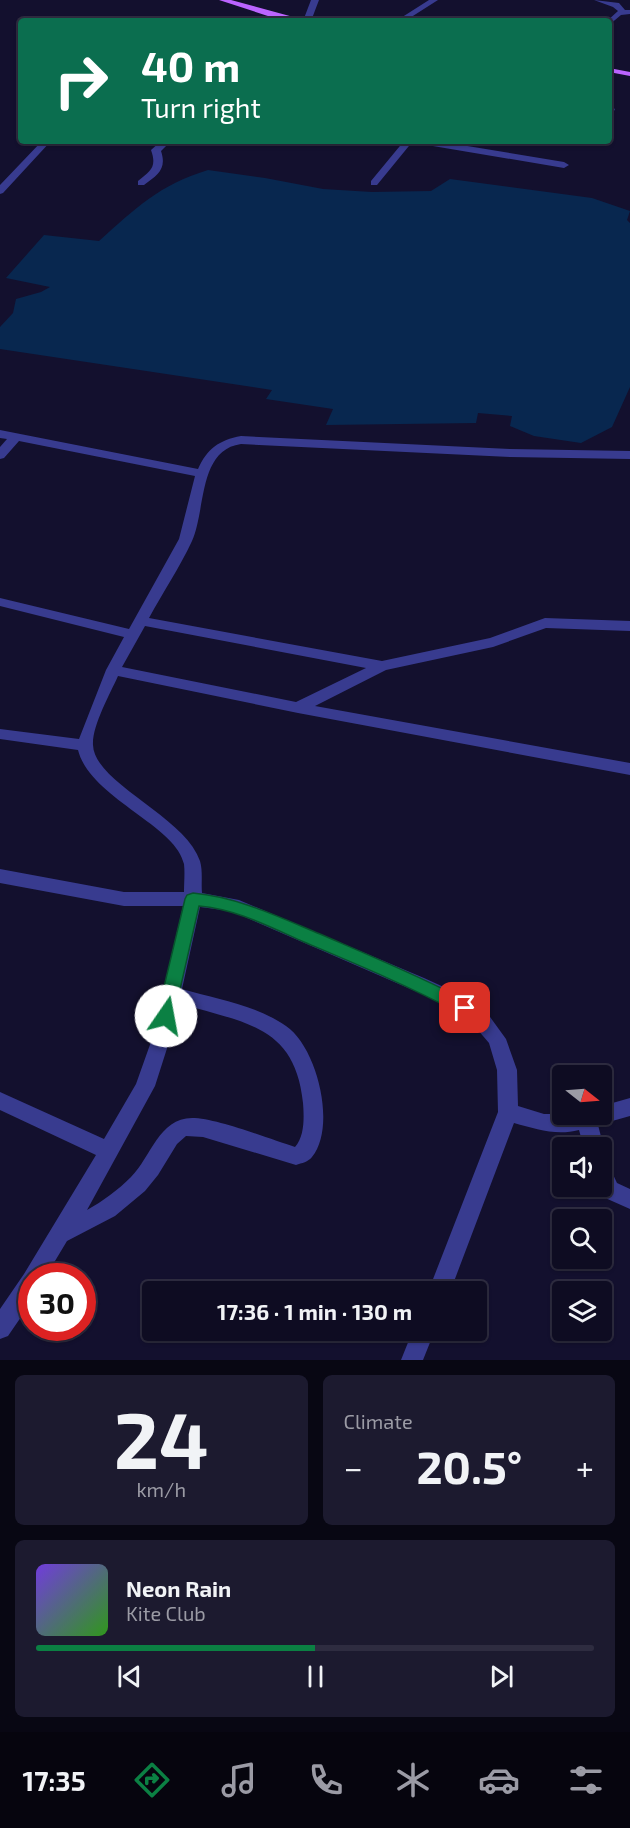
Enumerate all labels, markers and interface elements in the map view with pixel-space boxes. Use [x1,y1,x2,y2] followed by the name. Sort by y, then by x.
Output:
[141,40,240,90] text: 40 m
[42,42,120,120] icon: right
[141,91,261,123] text: Turn right
[439,982,490,1033] pin
[134,984,198,1048] position arrow
[448,991,481,1024] icon: arrive
[552,1065,612,1125] north arrow
[552,1065,612,1341] map controls
[552,1137,612,1197] button: sound
[552,1209,612,1269] button: search
[18,1263,96,1341] speed limit sign: 30
[552,1281,612,1341] button: layers
[217,1298,412,1324] text: 17:36 · 1 min · 130 m
[114,1391,209,1485] text: 24
[344,1409,413,1433] text: Climate
[416,1439,522,1493] text: 20.5°
[344,1447,363,1487] text: −
[576,1447,594,1487] text: +
[136,1477,186,1501] text: km/h
[126,1575,231,1601] text: Neon Rain
[126,1601,206,1625] text: Kite Club
[113,1660,146,1693] icon: previous
[299,1660,332,1693] icon: pause
[485,1660,518,1693] icon: next
[131,1759,173,1801] icon: directions
[218,1759,260,1801] icon: music
[305,1759,347,1801] icon: phone
[392,1759,434,1801] icon: climate
[478,1759,520,1801] icon: car
[565,1759,607,1801] icon: filters
[22,1764,86,1796] text: 17:35

